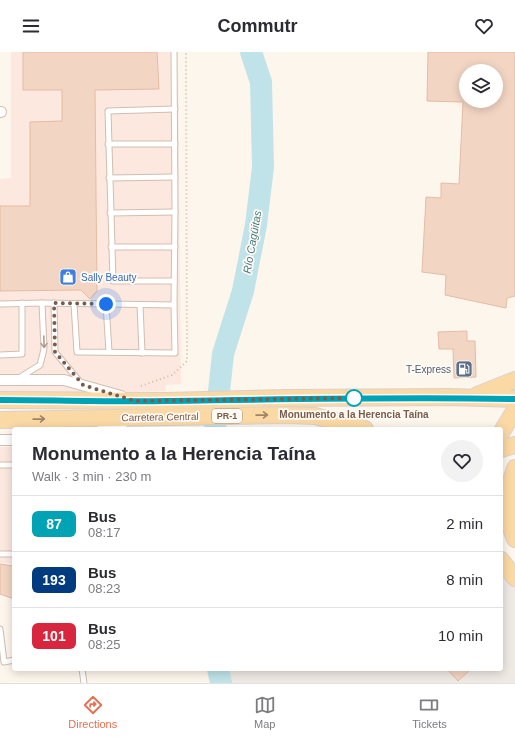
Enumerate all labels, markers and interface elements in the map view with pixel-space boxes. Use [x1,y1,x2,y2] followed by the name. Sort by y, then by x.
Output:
[20,15,42,37] icon: menu
[473,15,495,37] icon: heart
[218,16,298,36] text: Commutr
[459,64,503,108] map controls
[459,64,503,108] button: layers
[241,209,264,274] water label: Río Cagüitas
[58,267,78,287] shop icon: Sally Beauty
[81,272,137,283] place label: Sally Beauty
[96,294,116,314] your location
[40,335,48,348] one-way arrow
[454,359,474,379] fuel station icon: T-Express
[406,364,451,375] place label: T-Express
[345,389,363,407] marker: Monumento a la Herencia Taína
[212,409,242,423] road number: PR-1
[279,409,429,420] place label: Monumento a la Herencia Taína
[121,411,199,423] street label: Carretera Central
[255,411,268,419] one-way arrow
[32,415,45,423] one-way arrow
[441,440,483,482] button: heart
[32,443,316,464] text: Monumento a la Herencia Taína
[32,469,151,484] text: Walk · 3 min · 230 m
[88,508,116,525] text: Bus
[446,515,483,532] text: 2 min
[46,516,62,532] text: 87
[88,525,121,540] text: 08:17
[88,564,116,581] text: Bus
[446,571,483,588] text: 8 min
[42,572,66,588] text: 193
[88,581,121,596] text: 08:23
[88,620,116,637] text: Bus
[438,627,483,644] text: 10 min
[42,628,66,644] text: 101
[88,637,121,652] text: 08:25
[68,694,117,730] tab: Directions
[254,694,276,730] tab: Map
[412,694,447,730] tab: Tickets

